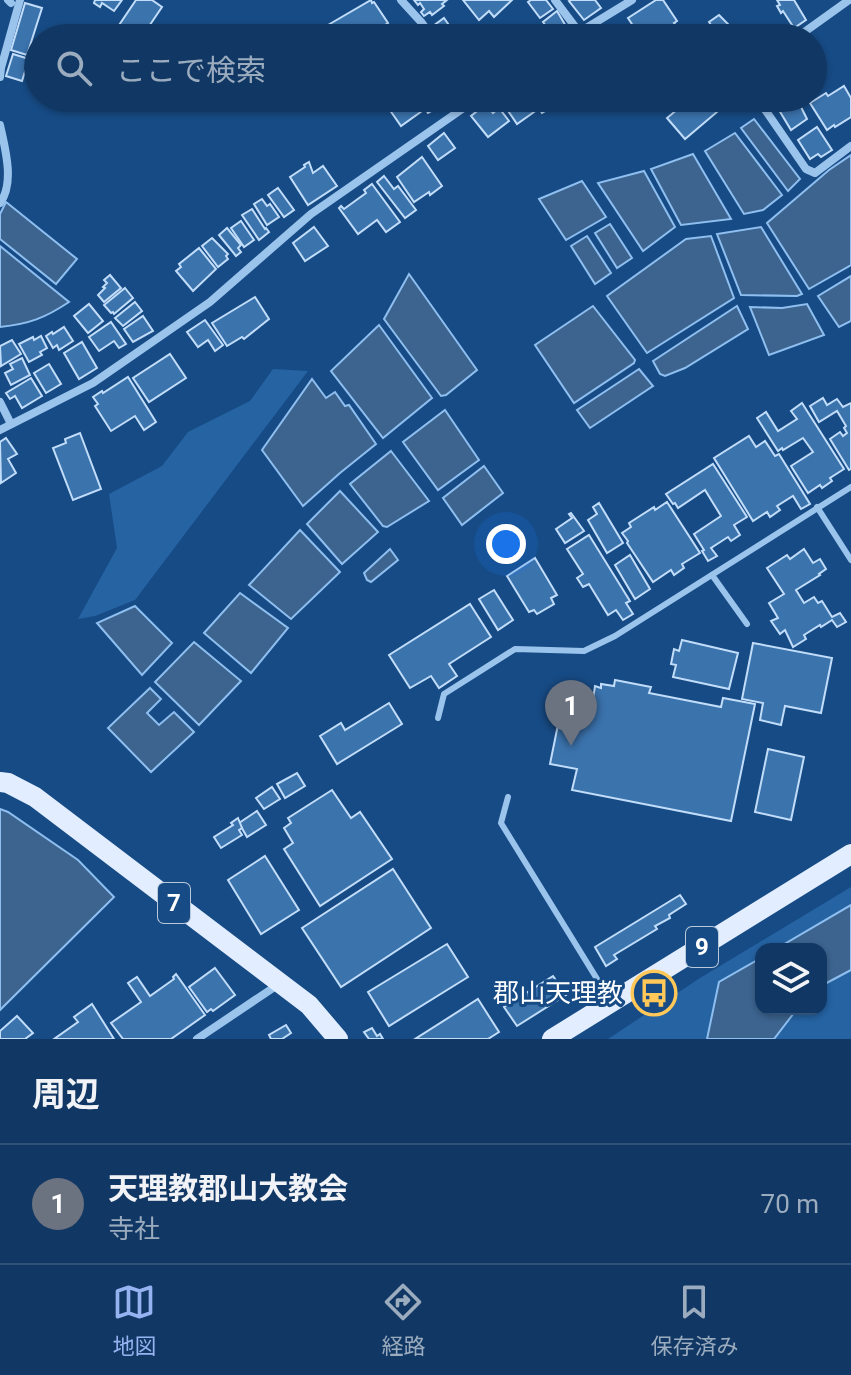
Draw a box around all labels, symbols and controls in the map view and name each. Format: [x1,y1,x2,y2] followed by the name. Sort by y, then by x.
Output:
[24,24,827,112] search box
[52,46,96,90] icon: search
[116,53,266,88] text: ここで検索
[486,524,526,564] your location
[545,680,597,746] pin: 1
[158,883,190,923] road number: 7
[686,927,718,967] road number: 9
[755,943,827,1015] map controls
[755,943,827,1015] button: layers
[630,969,678,1017] bus stop icon: 郡山天理教
[493,978,623,1008] place label: 郡山天理教
[32,1074,100,1114] text: 周辺
[108,1171,348,1206] text: 天理教郡山大教会
[51,1189,65,1219] text: 1
[761,1189,819,1219] text: 70 m
[108,1214,160,1244] text: 寺社
[112,1280,157,1360] tab: 地図
[381,1280,426,1360] tab: 経路
[650,1280,739,1360] tab: 保存済み

